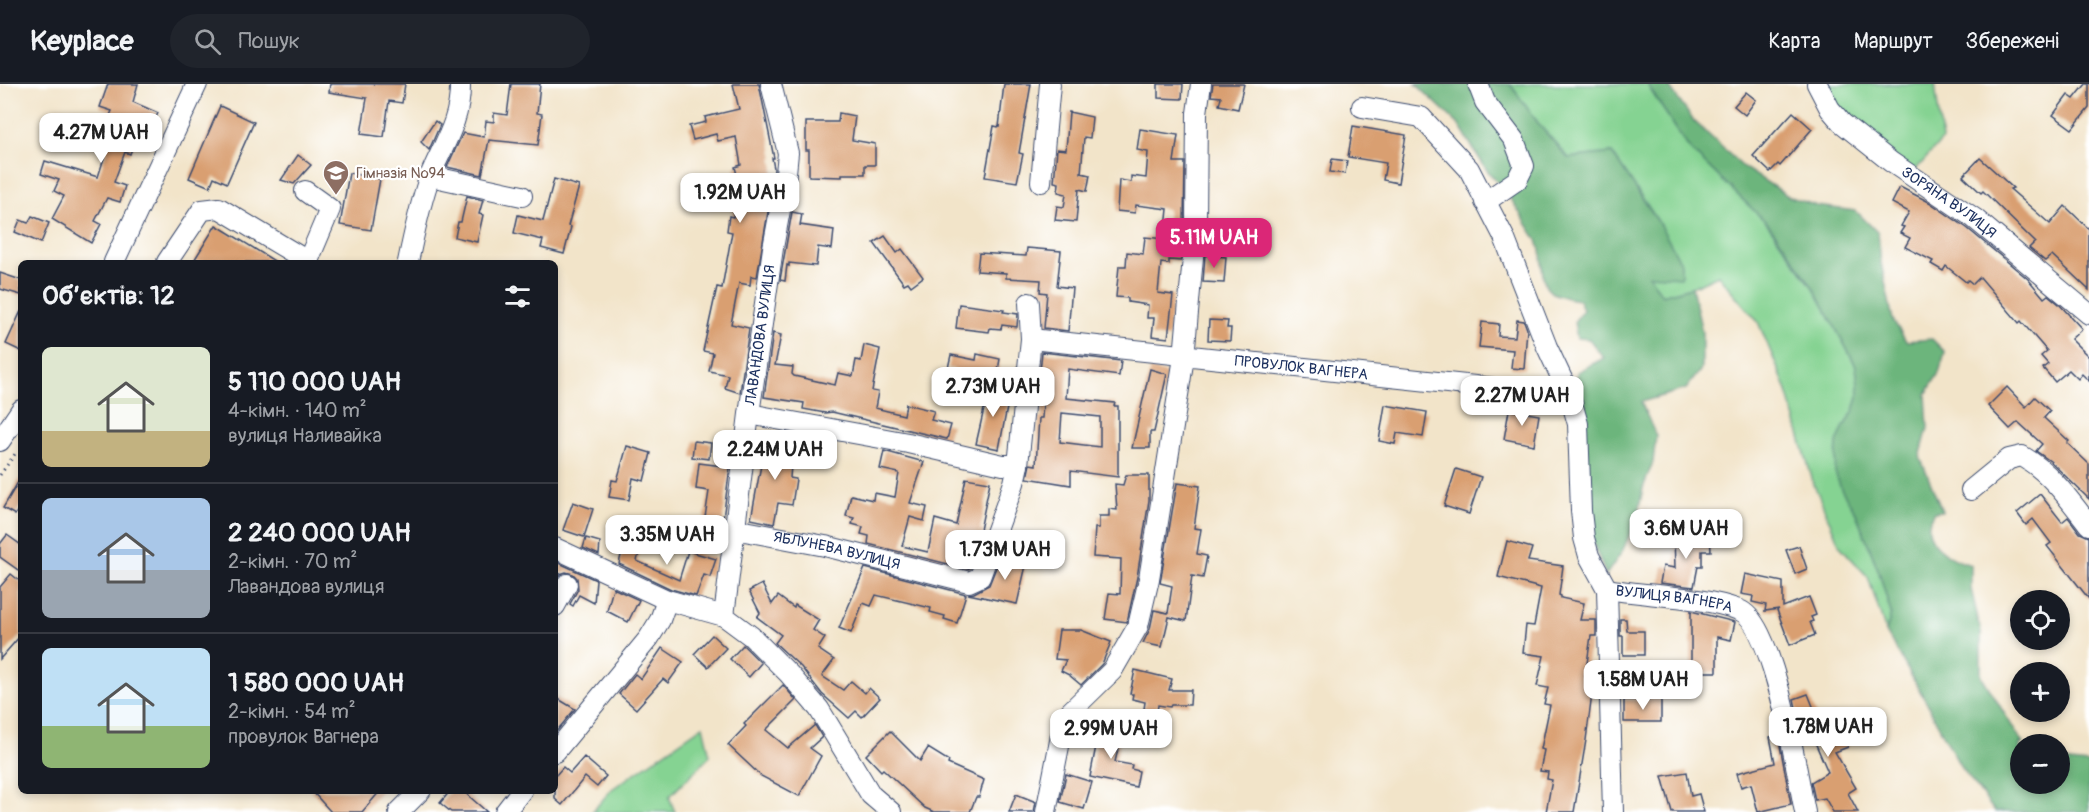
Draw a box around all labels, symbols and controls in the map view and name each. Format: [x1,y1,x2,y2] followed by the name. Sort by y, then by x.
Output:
[170,14,590,68] search box
[30,24,134,59] text: Keyplace
[191,25,224,58] icon: search
[239,27,300,55] text: Пошук
[1769,28,1821,55] text: Карта
[1854,28,1933,55] text: Маршрут
[1966,28,2059,55] text: Збережені
[32,113,170,164] pin: 4.27M UAH
[53,120,149,145] text: 4.27M UAH
[321,158,351,196] school or university icon: Гімназія №94
[1898,163,2000,243] street label: ЗОРЯНА ВУЛИЦЯ
[356,164,445,183] place label: Гімназія №94
[671,173,809,224] pin: 1.92M UAH
[694,180,786,205] text: 1.92M UAH
[1145,218,1283,269] pin: 5.11M UAH
[1170,225,1258,250] text: 5.11M UAH
[741,264,780,407] street label: ЛАВАНДОВА ВУЛИЦЯ
[42,280,175,312] text: Об’єктів: 12
[501,280,534,313] icon: filters
[1234,352,1369,385] street label: ПРОВУЛОК ВАГНЕРА
[228,366,401,398] text: 5 110 000 UAH
[924,367,1062,418] pin: 2.73M UAH
[90,371,162,443] icon: home
[946,374,1040,399] text: 2.73M UAH
[1453,376,1591,427] pin: 2.27M UAH
[1475,383,1569,408] text: 2.27M UAH
[228,398,367,423] text: 4-кімн. · 140 m²
[228,423,382,448] text: вулиця Наливайка
[706,430,844,481] pin: 2.24M UAH
[727,437,823,462] text: 2.24M UAH
[1624,509,1748,560] pin: 3.6M UAH
[598,515,736,566] pin: 3.35M UAH
[1644,516,1728,541] text: 3.6M UAH
[228,517,411,549] text: 2 240 000 UAH
[90,522,162,594] icon: home
[619,522,715,547] text: 3.35M UAH
[772,528,902,574] street label: ЯБЛУНЕВА ВУЛИЦЯ
[936,530,1074,581] pin: 1.73M UAH
[959,537,1051,562] text: 1.73M UAH
[228,549,357,574] text: 2-кімн. · 70 m²
[228,574,384,599] text: Лавандова вулиця
[1614,581,1735,617] street label: ВУЛИЦЯ ВАГНЕРА
[2010,590,2070,794] map controls
[2010,590,2070,650] button: locate
[1574,660,1712,711] pin: 1.58M UAH
[2010,662,2070,722] button: +
[228,667,404,699] text: 1 580 000 UAH
[1598,667,1688,692] text: 1.58M UAH
[90,672,162,744] icon: home
[228,699,356,724] text: 2-кімн. · 54 m²
[1759,707,1897,758] pin: 1.78M UAH
[1042,709,1180,760] pin: 2.99M UAH
[1783,714,1873,739] text: 1.78M UAH
[1064,716,1158,741] text: 2.99M UAH
[228,724,379,749] text: провулок Вагнера
[2010,734,2070,794] button: −

